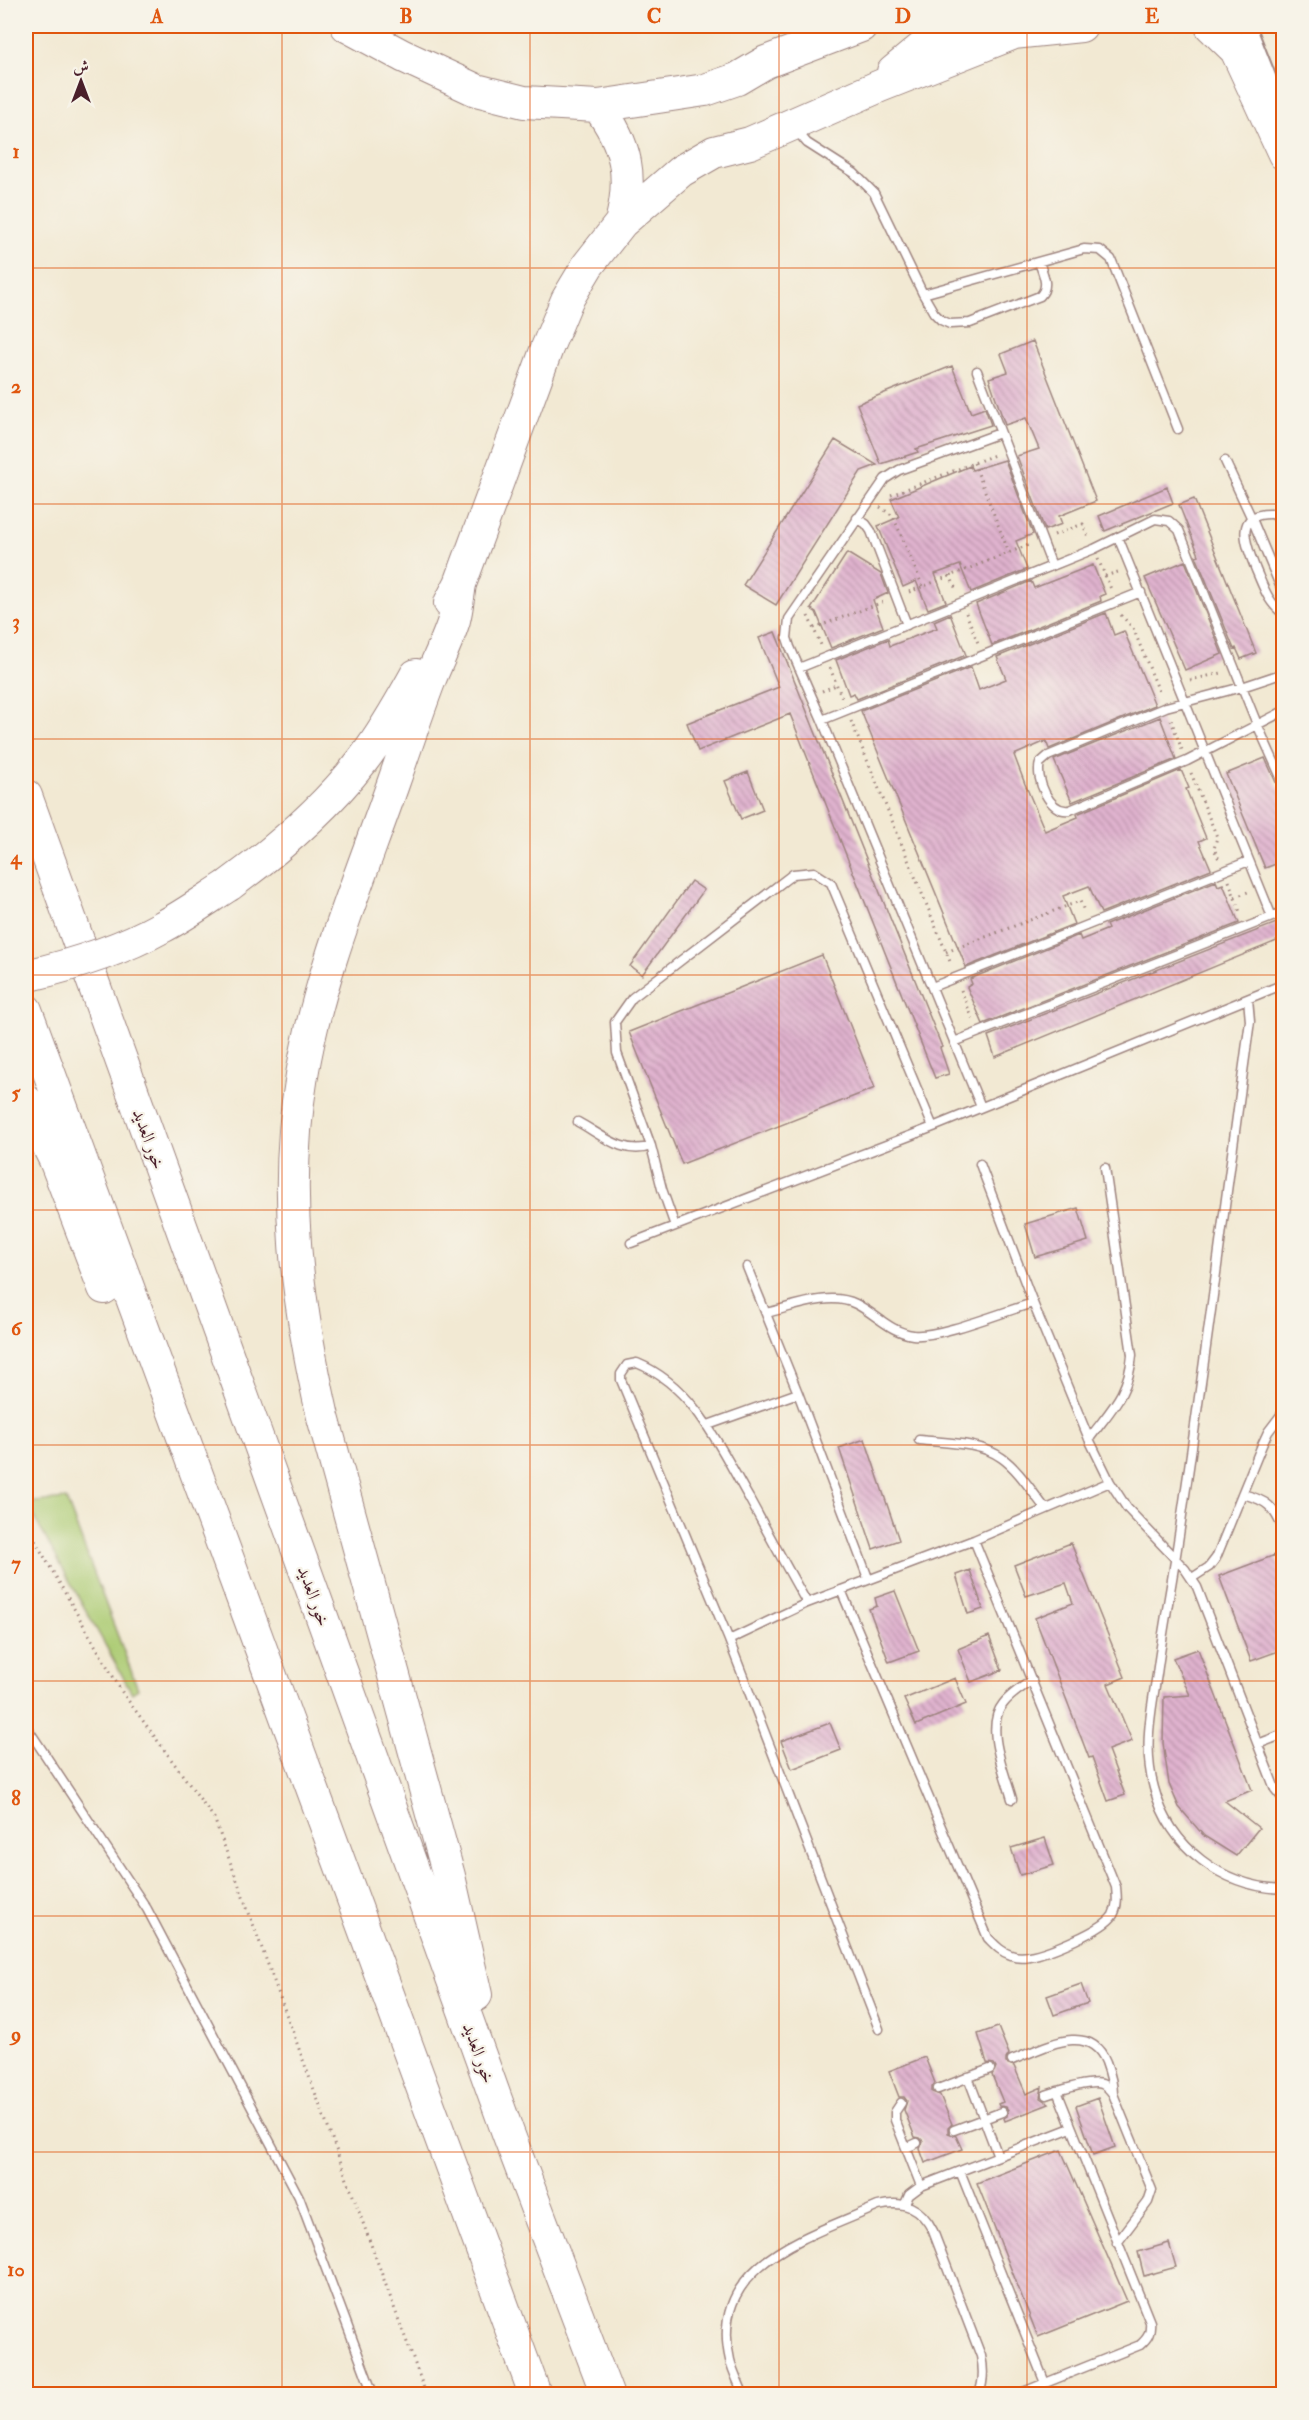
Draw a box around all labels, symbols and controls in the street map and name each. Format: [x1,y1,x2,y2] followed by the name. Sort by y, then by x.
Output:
[150,4,164,29] text: A
[399,4,413,29] text: B
[647,4,661,29] text: C
[895,4,911,29] text: D
[1145,4,1160,29] text: E
[51,51,111,111] north arrow
[73,57,89,77] text: ش
[12,139,20,164] text: 1
[11,374,21,399] text: 2
[12,609,20,634] text: 3
[10,845,23,870] text: 4
[12,1080,22,1105] text: 5
[127,1106,170,1173] street label: خور العديد
[11,1316,23,1341] text: 6
[11,1551,21,1576] text: 7
[292,1563,335,1630] street label: خور العديد
[11,1786,21,1811] text: 8
[457,2020,500,2087] street label: خور العديد
[9,2022,21,2047] text: 9
[7,2257,25,2282] text: 10

